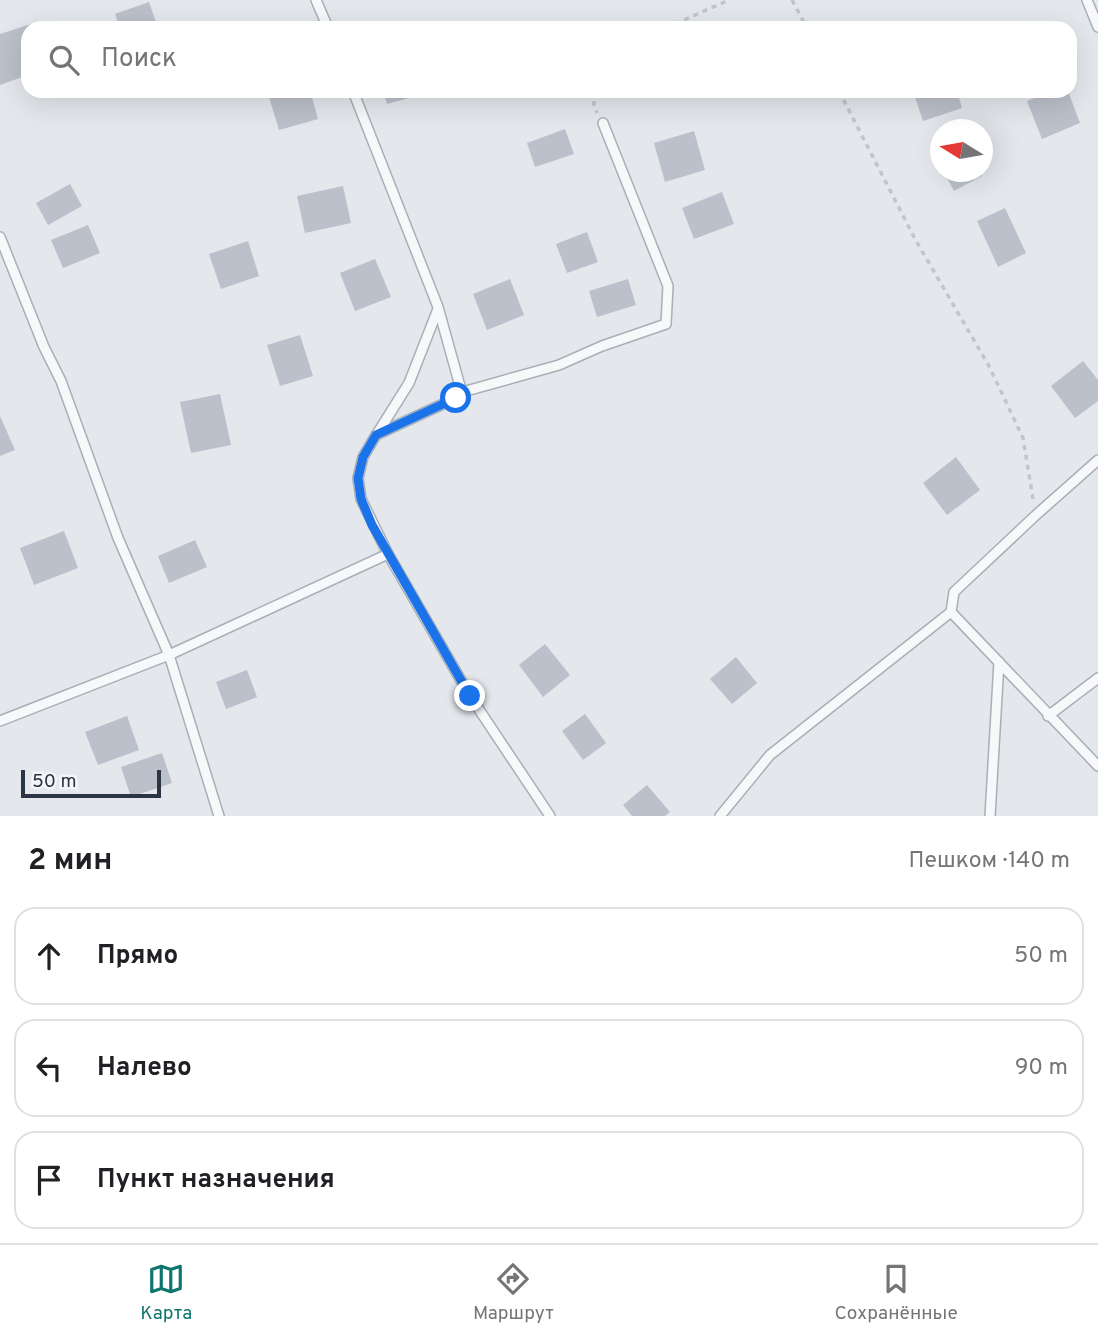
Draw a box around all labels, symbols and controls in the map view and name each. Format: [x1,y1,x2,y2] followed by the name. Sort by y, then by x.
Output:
[21,21,1077,98] search box
[45,41,83,79] icon: search
[101,43,177,76] text: Поиск
[930,119,993,182] north arrow
[440,382,471,413] route start
[454,680,485,711] route end
[21,767,161,799] scale bar
[32,770,77,794] text: 50 m
[28,843,112,880] text: 2 мин
[908,847,1070,876] text: Пешком · 140 m
[30,937,68,975] icon: ahead
[97,940,178,973] text: Прямо
[1014,942,1068,971] text: 50 m
[30,1049,68,1087] icon: left
[97,1052,192,1085] text: Налево
[1015,1054,1068,1083] text: 90 m
[30,1161,68,1199] icon: arrive
[97,1164,335,1197] text: Пункт назначения
[140,1260,192,1326] tab: Карта
[473,1260,554,1326] tab: Маршрут
[834,1260,958,1326] tab: Сохранённые

